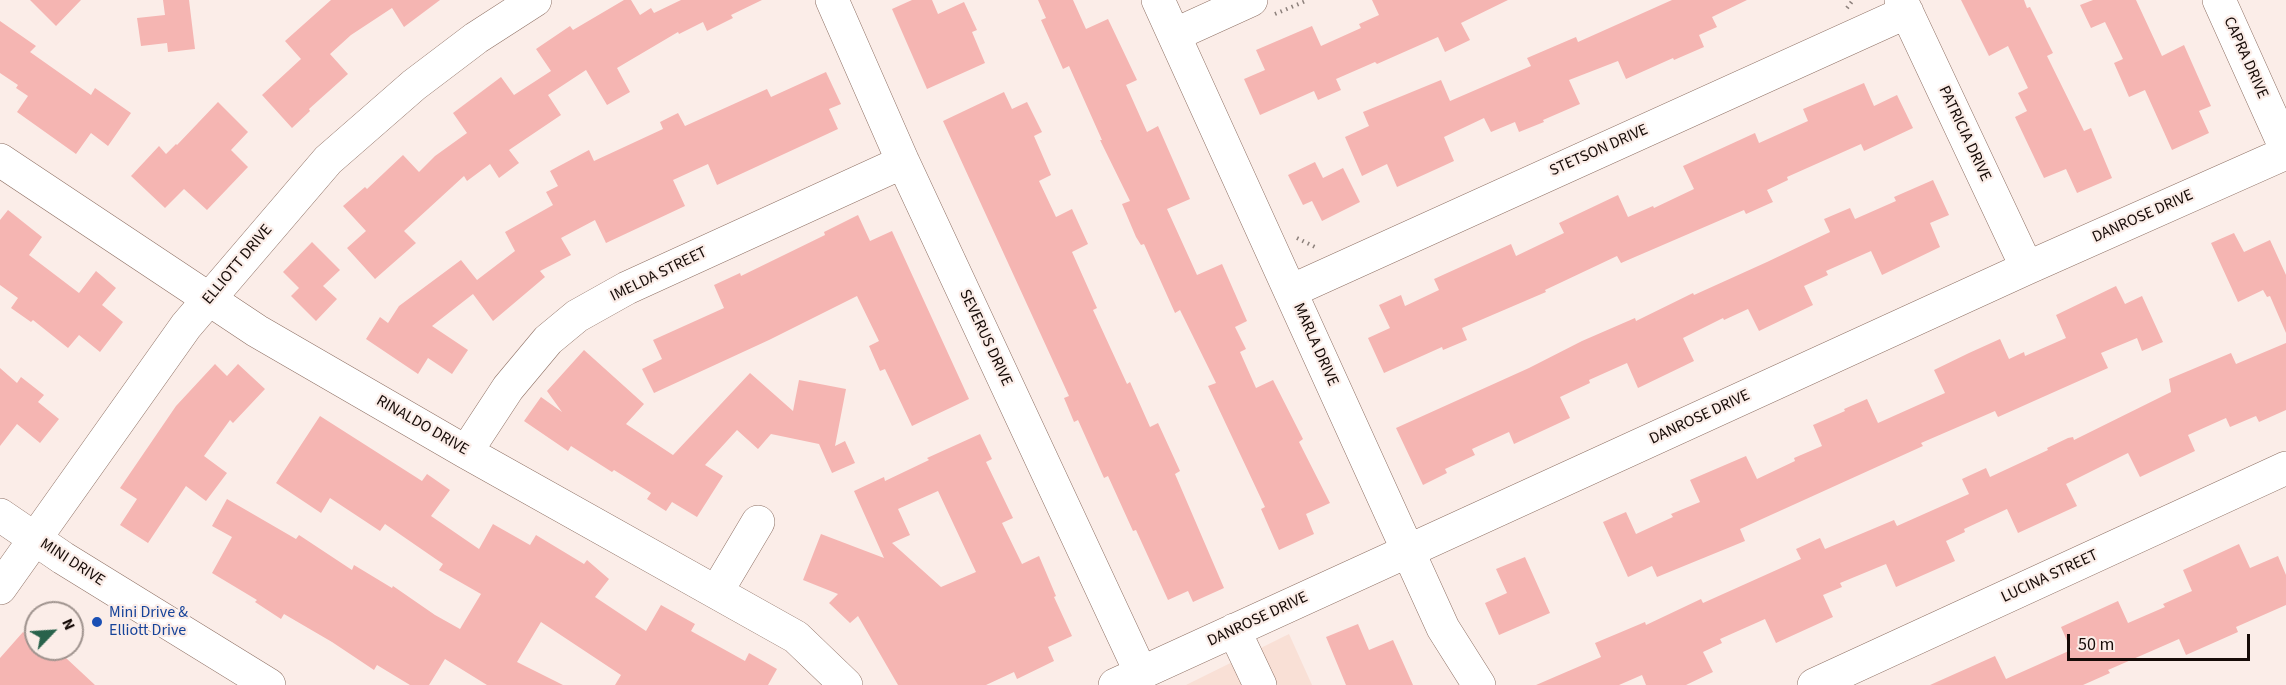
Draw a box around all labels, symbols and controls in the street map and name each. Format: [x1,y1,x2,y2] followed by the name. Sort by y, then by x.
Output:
[2218,14,2272,102] street label: CAPRA DRIVE
[1934,83,1994,185] street label: PATRICIA DRIVE
[1547,121,1651,181] street label: STETSON DRIVE
[2090,186,2196,248] street label: DANROSE DRIVE
[199,221,277,309] street label: ELLIOTT DRIVE
[608,243,710,307] street label: IMELDA STREET
[954,287,1016,389] street label: SEVERUS DRIVE
[1288,300,1342,390] street label: MARLA DRIVE
[1647,386,1753,450] street label: DANROSE DRIVE
[372,392,472,460] street label: RINALDO DRIVE
[36,535,108,591] street label: MINI DRIVE
[1999,546,2101,608] street label: LUCINA STREET
[1205,588,1311,652] street label: DANROSE DRIVE
[24,601,84,661] north arrow
[109,603,188,641] place label: Mini Drive & Elliott Drive
[56,615,81,634] text: N
[90,615,104,629] marker: Mini Drive & Elliott Drive
[2070,622,2253,660] scale bar
[2078,632,2114,657] text: 50 m

